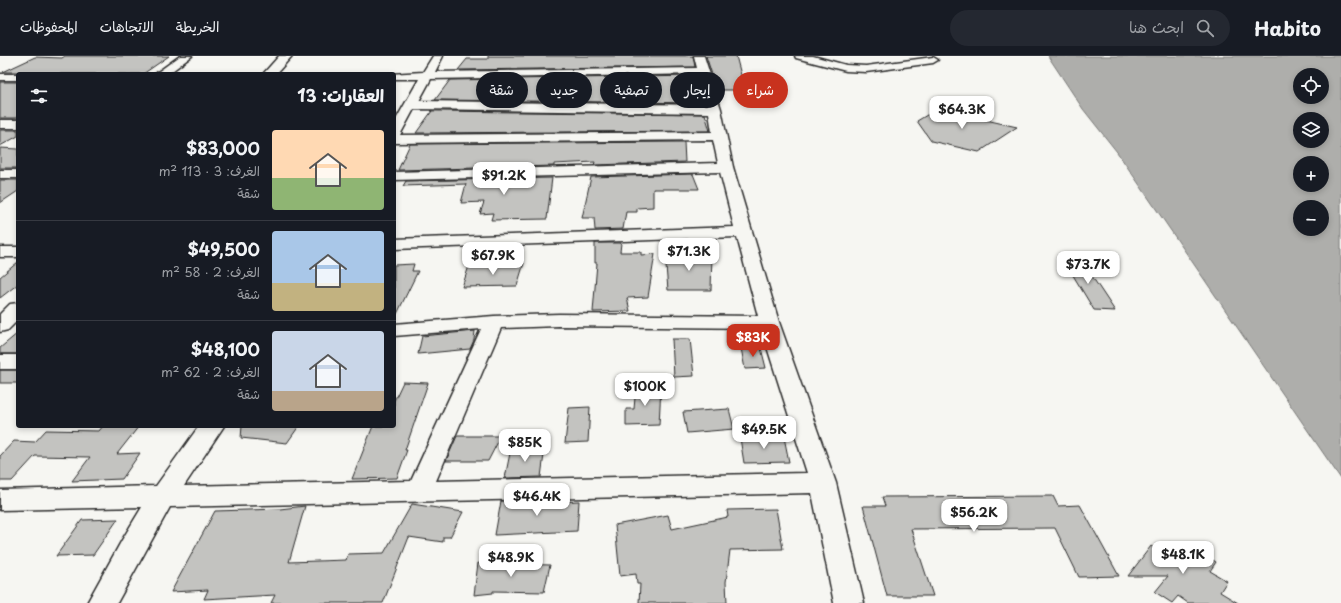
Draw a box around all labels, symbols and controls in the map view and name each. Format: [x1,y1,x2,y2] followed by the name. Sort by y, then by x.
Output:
[950,10,1230,46] search box
[1254,14,1321,42] text: Habito
[1129,15,1184,38] text: ابحث هنا
[20,16,78,37] text: المحفوظات
[100,16,154,37] text: الاتجاهات
[176,16,219,37] text: الخريطة
[1194,17,1216,39] icon: search
[1293,68,1329,236] map controls
[1293,68,1329,104] button: locate
[476,72,528,108] chip: شقة
[536,72,592,108] chip: جديد
[600,72,662,108] chip: تصفية
[670,72,725,108] chip: إيجار
[733,72,788,108] chip: شراء
[297,82,384,108] text: العقارات: 13
[28,85,50,107] icon: filters
[929,96,995,130] pin: $64.3K
[938,99,986,118] text: $64.3K
[1293,112,1329,148] button: layers
[186,135,260,161] text: $83,000
[304,146,352,194] icon: home
[1293,156,1329,192] button: +
[159,161,260,180] text: الغرف: 3 · 113 m²
[471,162,537,196] pin: $91.2K
[482,165,526,184] text: $91.2K
[237,183,260,202] text: شقة
[1293,200,1329,236] button: −
[188,236,260,262] text: $49,500
[656,238,722,272] pin: $71.3K
[667,241,711,260] text: $71.3K
[460,242,526,276] pin: $67.9K
[471,245,515,264] text: $67.9K
[304,247,352,295] icon: home
[1055,251,1121,285] pin: $73.7K
[1066,254,1110,273] text: $73.7K
[161,262,260,281] text: الغرف: 2 · 58 m²
[237,284,260,303] text: شقة
[729,324,777,358] pin: $83K
[736,327,770,346] text: $83K
[191,336,260,362] text: $48,100
[304,347,352,395] icon: home
[161,362,260,381] text: الغرف: 2 · 62 m²
[617,373,673,407] pin: $100K
[624,376,666,395] text: $100K
[237,384,260,403] text: شقة
[731,416,797,450] pin: $49.5K
[741,419,787,438] text: $49.5K
[501,429,549,463] pin: $85K
[508,432,542,451] text: $85K
[504,483,570,517] pin: $46.4K
[513,486,561,505] text: $46.4K
[941,499,1007,533] pin: $56.2K
[950,502,998,521] text: $56.2K
[1150,541,1216,575] pin: $48.1K
[478,544,544,578] pin: $48.9K
[1161,544,1205,563] text: $48.1K
[488,547,534,566] text: $48.9K

